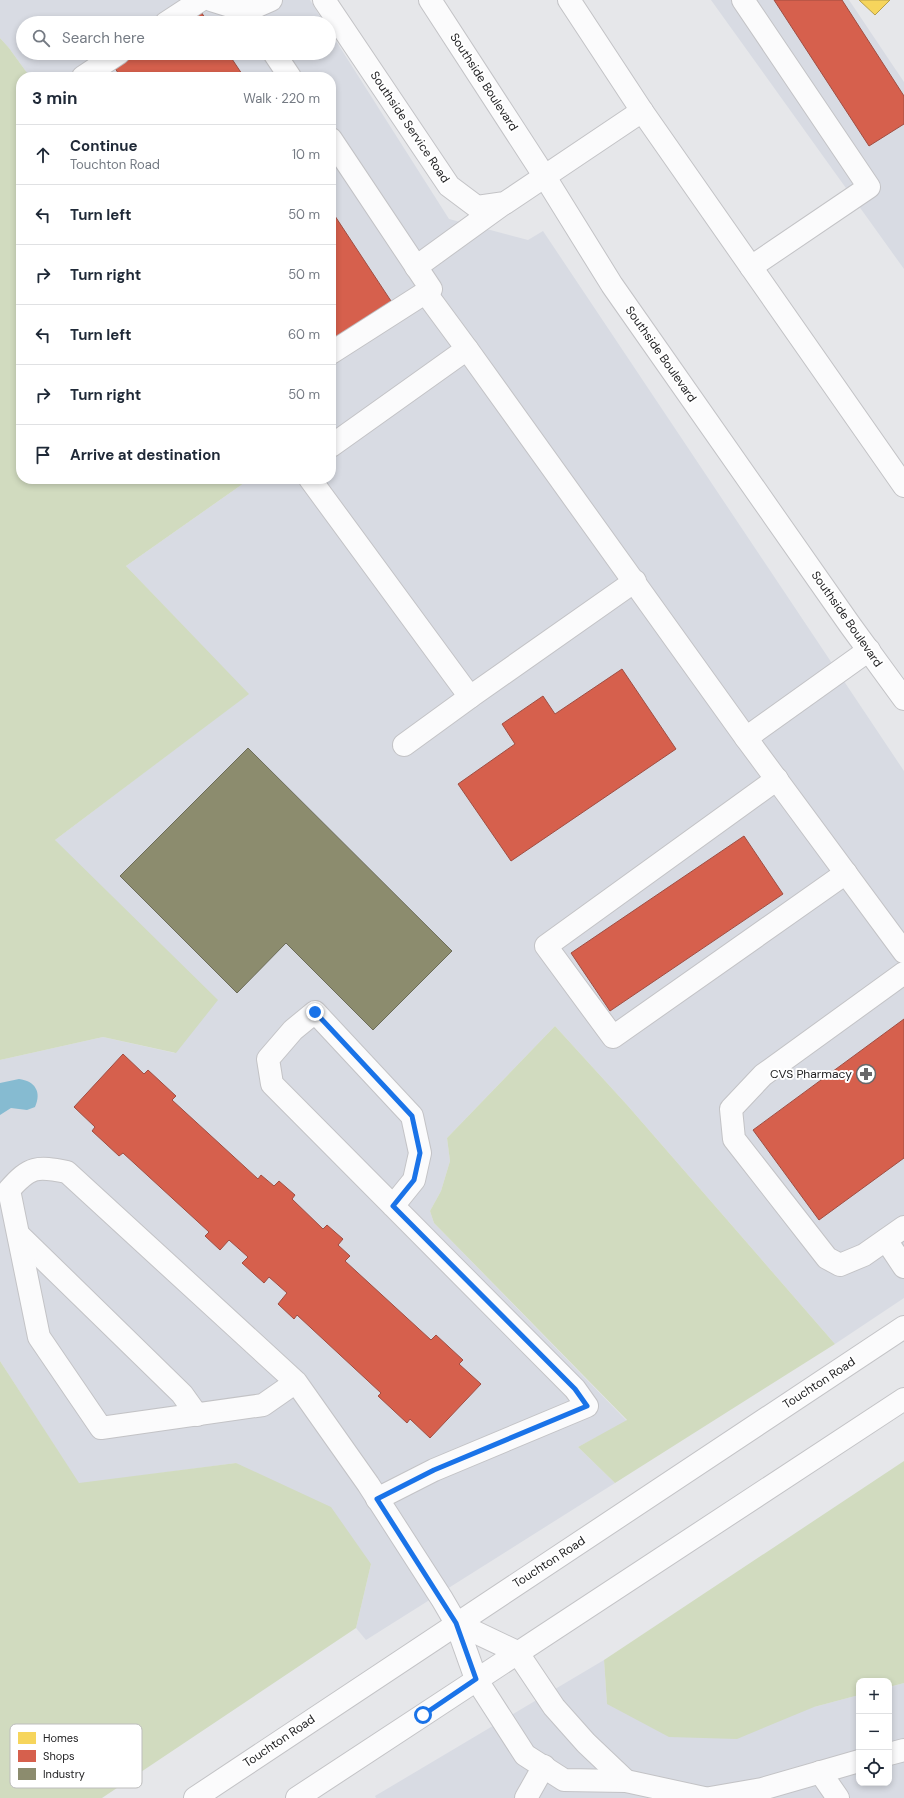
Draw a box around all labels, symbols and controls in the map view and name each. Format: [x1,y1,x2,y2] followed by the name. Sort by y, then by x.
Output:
[16,16,336,60] search box
[30,27,52,49] icon: search
[62,28,145,48] text: Search here
[446,30,522,134] street label: Southside Boulevard
[367,68,453,186] street label: Southside Service Road
[32,87,77,109] text: 3 min
[243,90,320,107] text: Walk · 220 m
[70,136,138,156] text: Continue
[32,144,54,166] icon: ahead
[292,146,320,163] text: 10 m
[70,156,160,173] text: Touchton Road
[32,204,54,226] icon: left
[70,205,131,225] text: Turn left
[288,206,320,223] text: 50 m
[32,264,54,286] icon: right
[70,265,141,285] text: Turn right
[288,266,320,283] text: 50 m
[622,303,700,405] street label: Southside Boulevard
[32,324,54,346] icon: left
[70,325,131,345] text: Turn left
[288,326,320,343] text: 60 m
[32,384,54,406] icon: right
[70,385,141,405] text: Turn right
[288,386,320,403] text: 50 m
[32,444,54,466] icon: arrive
[70,445,221,465] text: Arrive at destination
[808,568,886,670] street label: Southside Boulevard
[306,1003,324,1021] route end
[855,1063,877,1085] pharmacy icon: CVS Pharmacy
[770,1066,852,1082] place label: CVS Pharmacy
[780,1354,858,1412] street label: Touchton Road
[510,1533,588,1591] street label: Touchton Road
[856,1678,892,1786] map controls
[856,1678,892,1714] button: +
[414,1706,432,1724] route start
[240,1711,318,1771] street label: Touchton Road
[856,1714,892,1750] button: −
[10,1724,142,1788] legend
[43,1731,79,1745] text: Homes
[43,1749,75,1763] text: Shops
[856,1750,892,1786] button: locate
[43,1767,85,1781] text: Industry

